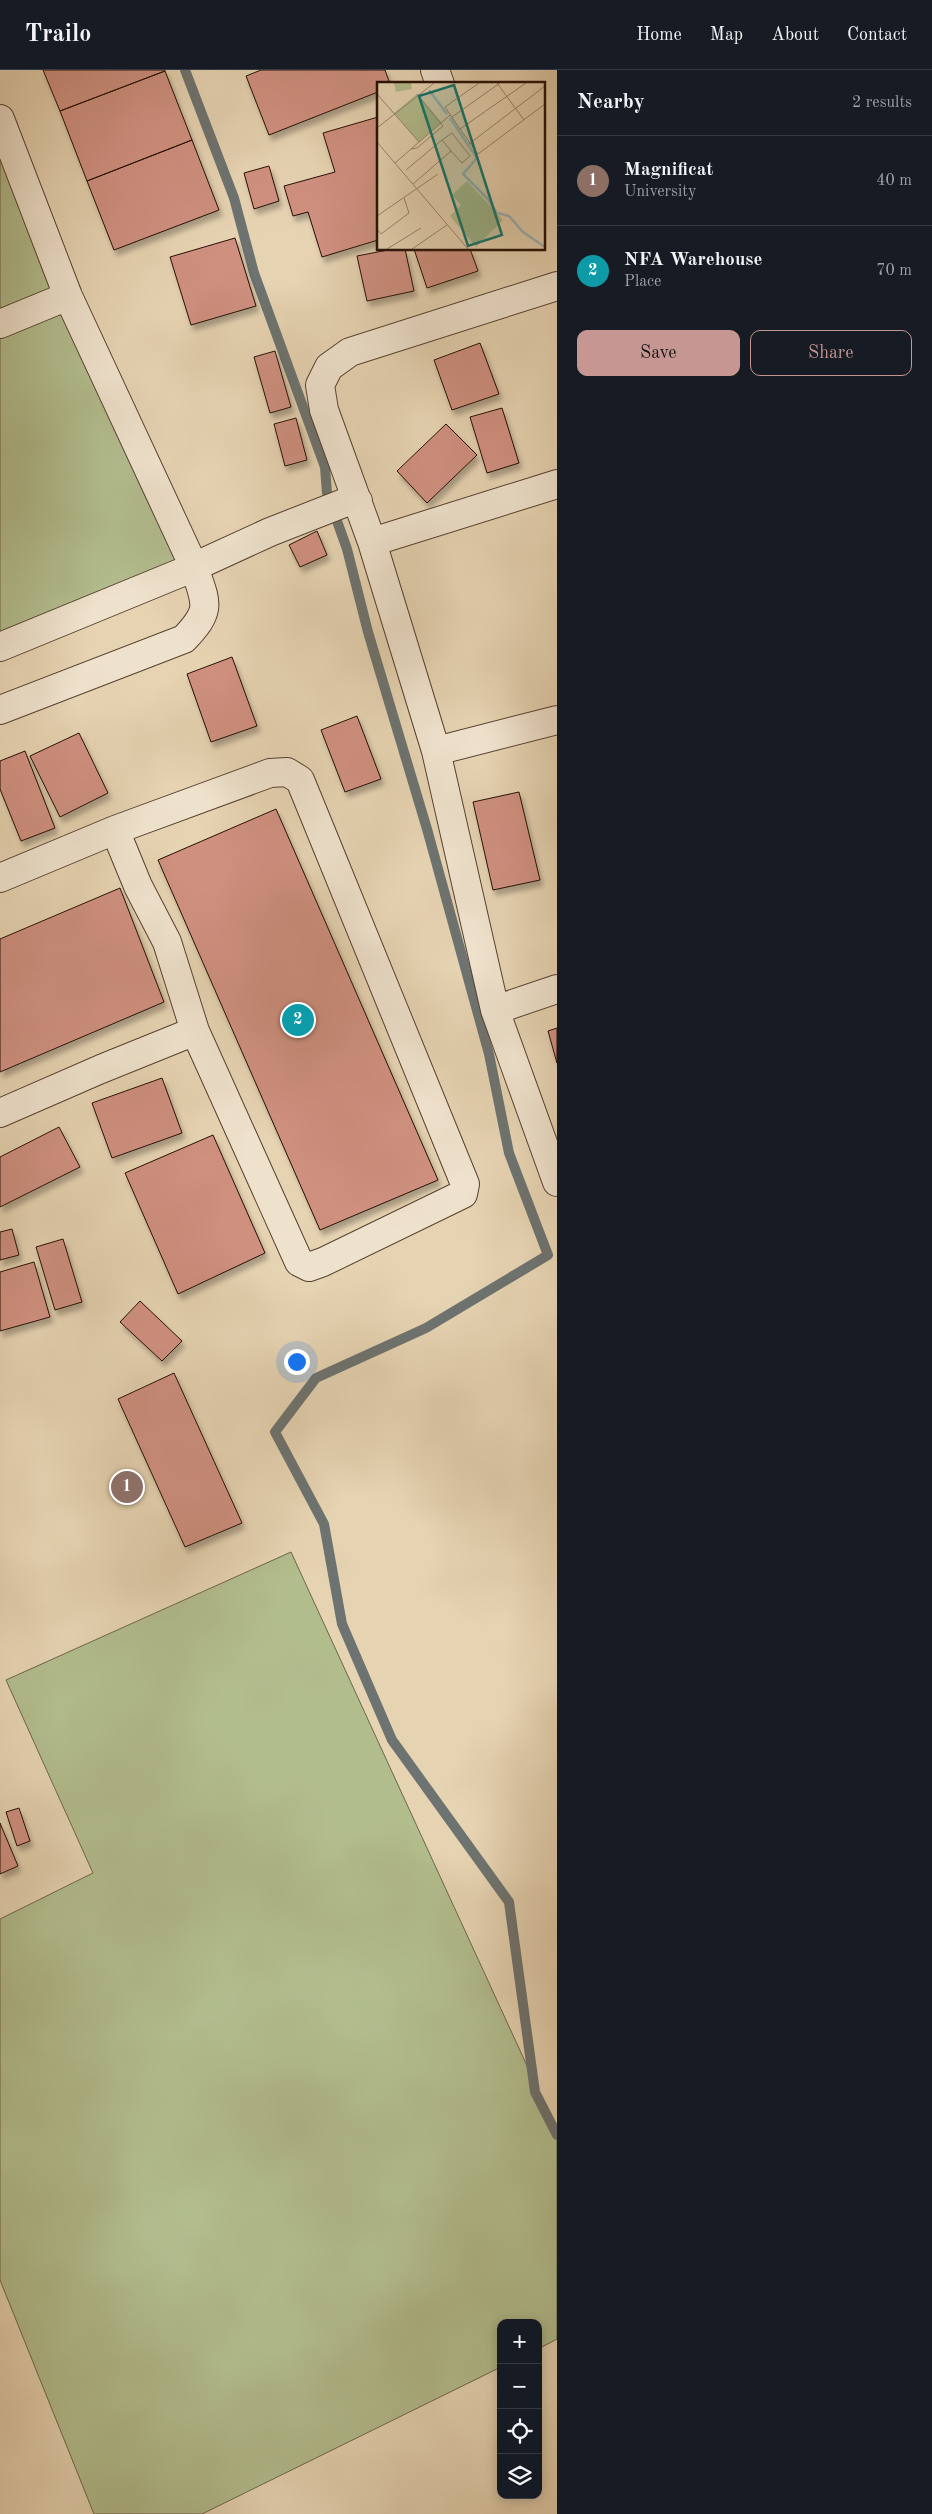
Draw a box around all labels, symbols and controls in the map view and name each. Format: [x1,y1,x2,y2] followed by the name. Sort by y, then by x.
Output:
[25,23,91,47] text: Trailo
[636,26,682,44] text: Home
[710,26,743,44] text: Map
[771,26,819,44] text: About
[847,26,907,44] text: Contact
[377,82,544,250] inset map
[577,92,645,113] text: Nearby
[852,95,912,111] text: 2 results
[624,161,713,180] text: Magnificat
[588,173,598,189] text: 1
[876,173,912,189] text: 40 m
[624,184,696,200] text: University
[624,251,763,270] text: NFA Warehouse
[588,263,598,279] text: 2
[876,263,912,279] text: 70 m
[624,274,661,290] text: Place
[577,330,740,376] button: Save
[750,330,912,376] button: Share
[282,1001,314,1039] pin: 2
[284,1349,310,1375] your location
[111,1468,143,1506] pin: 1
[497,2319,542,2499] map controls
[497,2319,542,2364] button: +
[497,2364,542,2409] button: −
[497,2409,542,2454] button: locate
[497,2454,542,2499] button: layers

